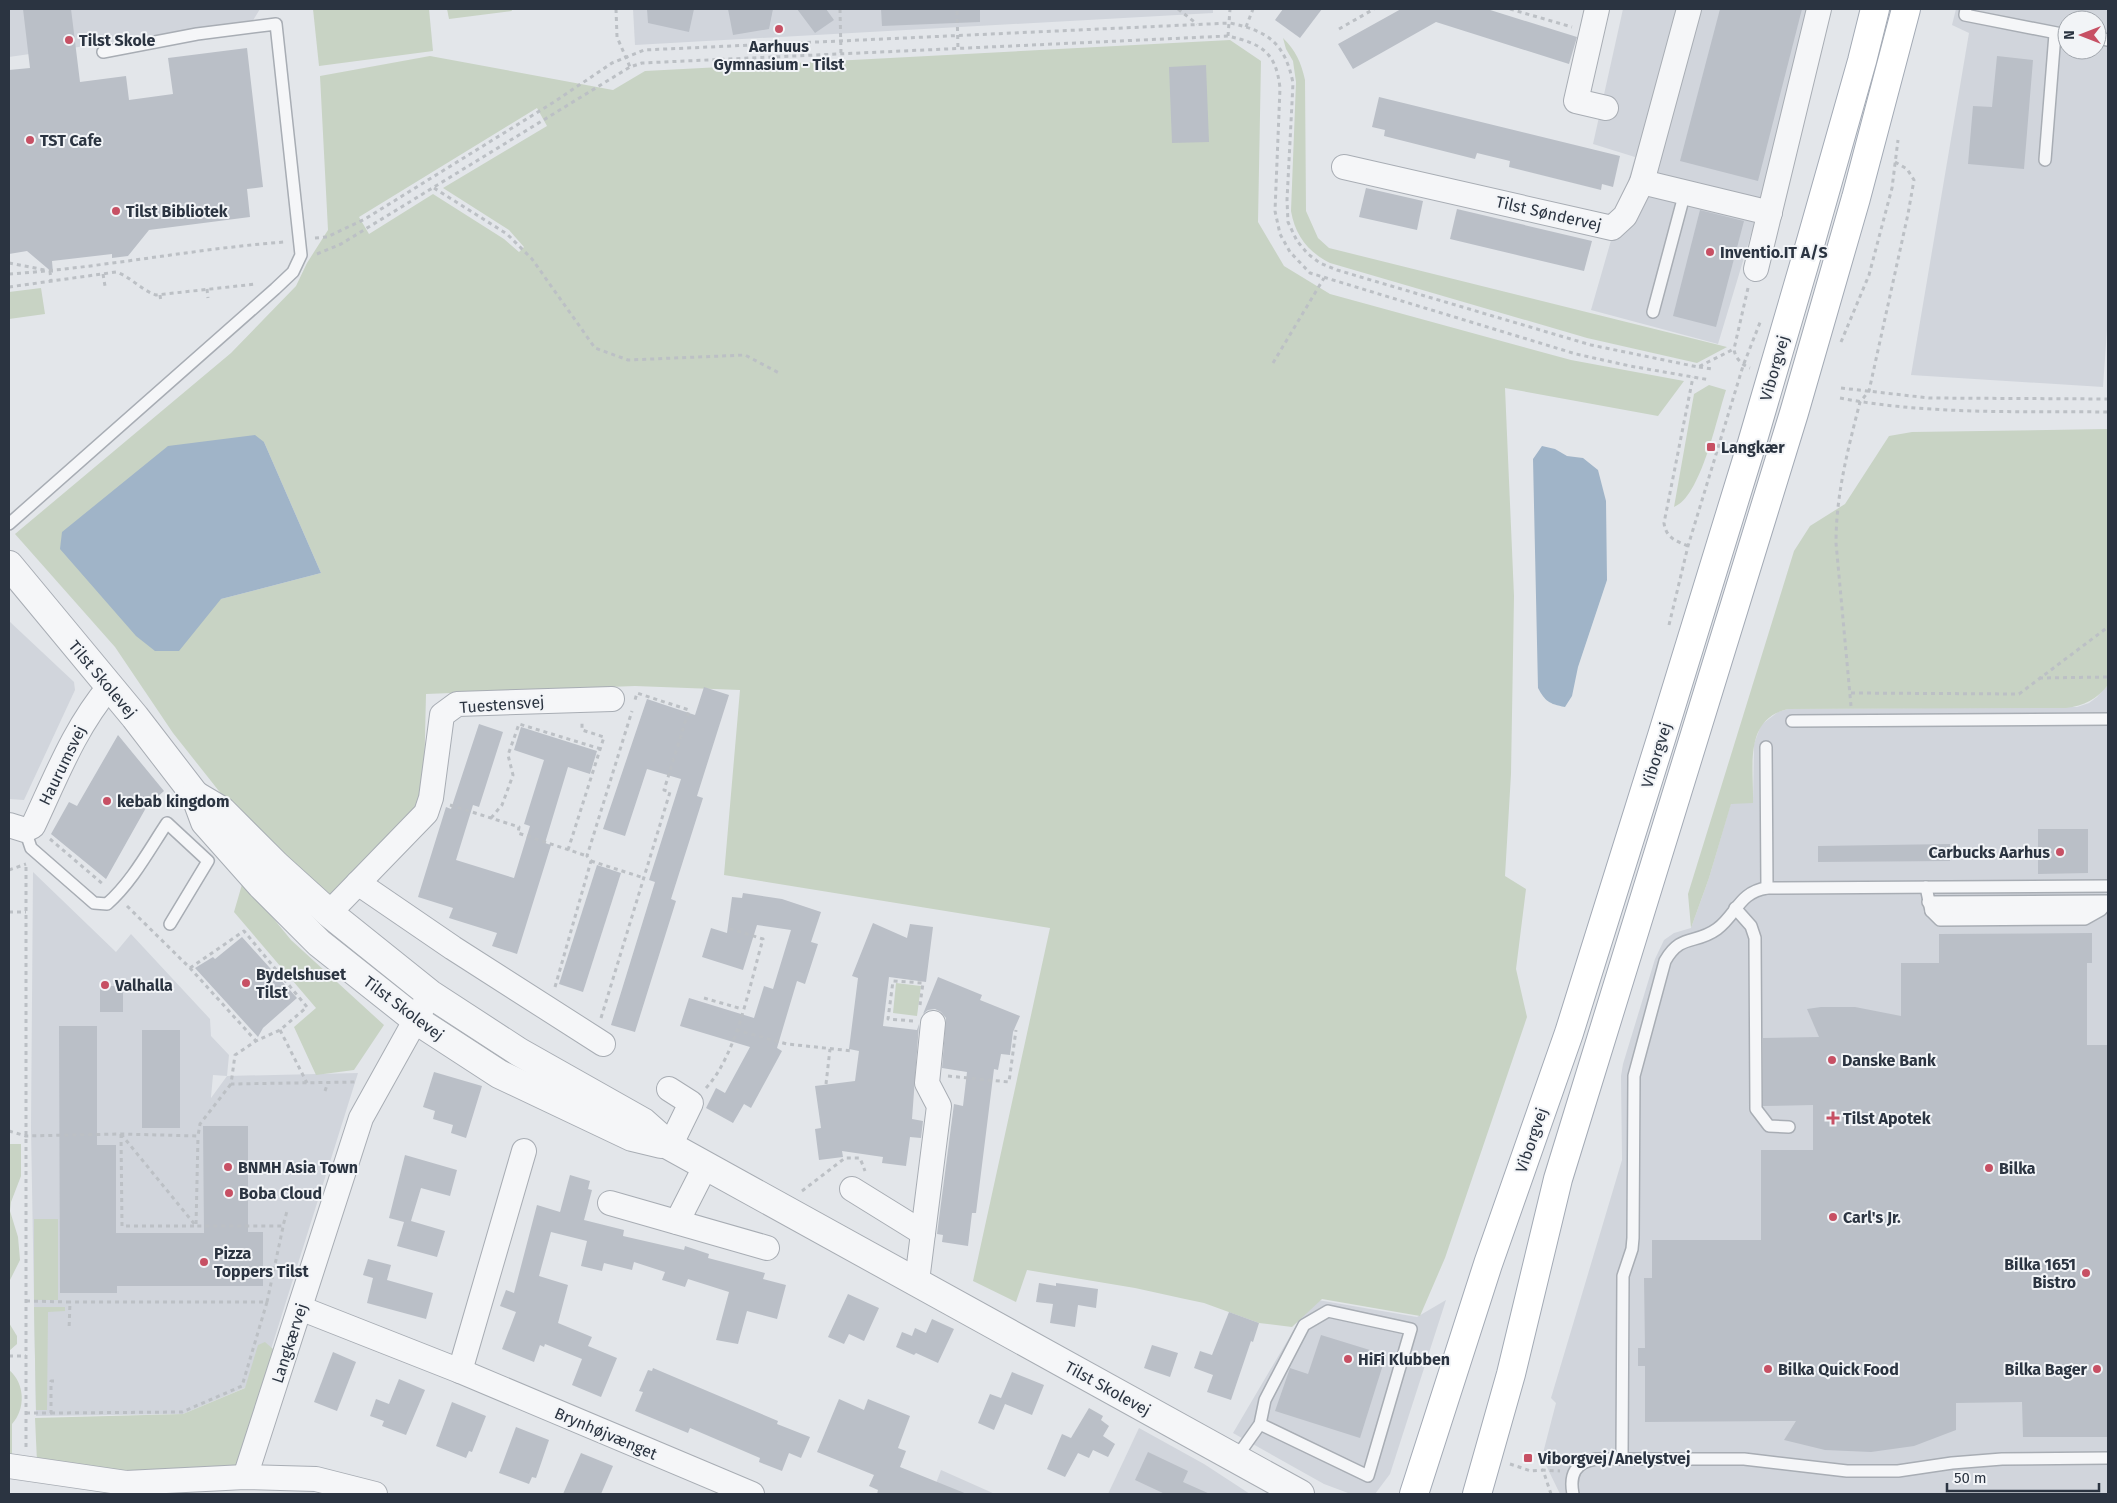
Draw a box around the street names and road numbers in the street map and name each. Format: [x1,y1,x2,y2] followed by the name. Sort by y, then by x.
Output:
[1494,192,1604,235] street label: Tilst Søndervej
[1756,333,1793,403] street label: Viborgvej
[65,637,141,722] street label: Tilst Skolevej
[459,692,545,717] street label: Tuestensvej
[1638,720,1675,790] street label: Viborgvej
[35,722,90,808] street label: Haurumsvej
[360,972,447,1045] street label: Tilst Skolevej
[1511,1105,1551,1175] street label: Viborgvej
[268,1301,311,1386] street label: Langkærvej
[1061,1357,1154,1420] street label: Tilst Skolevej
[552,1403,660,1464] street label: Brynhøjvænget

